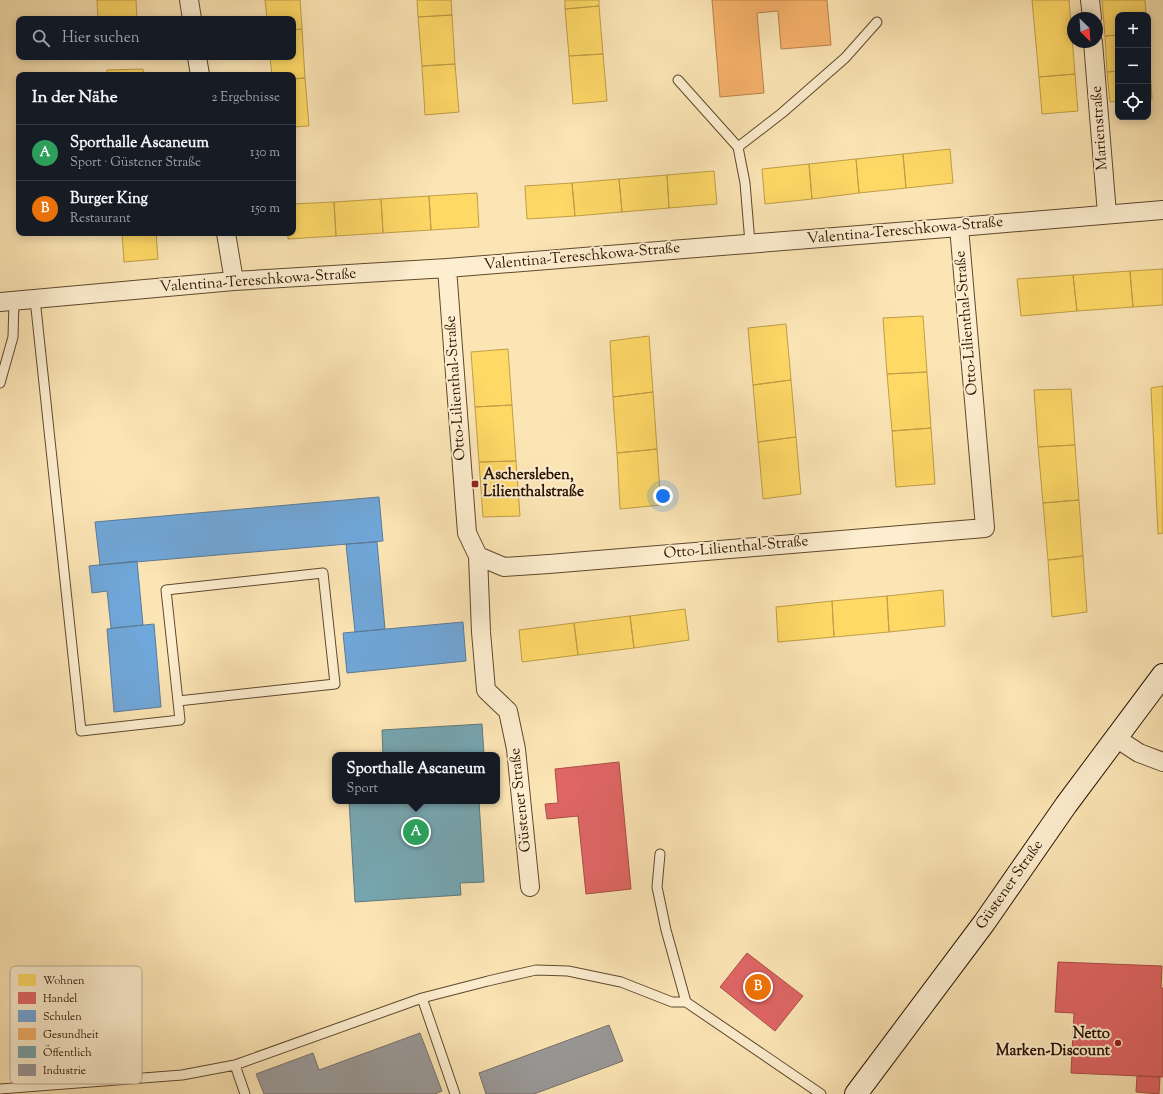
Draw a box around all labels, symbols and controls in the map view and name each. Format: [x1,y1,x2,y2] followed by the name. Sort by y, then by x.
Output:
[1067,12,1103,48] north arrow
[1115,12,1151,120] map controls
[1115,12,1151,48] button: +
[16,16,296,60] search box
[30,27,52,49] icon: search
[62,28,140,49] text: Hier suchen
[1115,48,1151,84] button: −
[1115,84,1151,120] button: locate
[1087,85,1113,171] street label: Marienstraße
[32,86,118,110] text: In der Nähe
[211,89,280,107] text: 2 Ergebnisse
[70,133,209,154] text: Sporthalle Ascaneum
[40,144,50,162] text: A
[250,144,280,162] text: 130 m
[70,154,201,172] text: Sport · Güstener Straße
[70,189,148,210] text: Burger King
[41,200,49,218] text: B
[251,200,280,218] text: 150 m
[70,210,131,228] text: Restaurant
[806,212,1004,250] street label: Valentina-Tereschkowa-Straße
[483,238,681,276] street label: Valentina-Tereschkowa-Straße
[950,250,984,396] street label: Otto-Lilienthal-Straße
[159,264,357,298] street label: Valentina-Tereschkowa-Straße
[440,315,472,461] street label: Otto-Lilienthal-Straße
[483,465,584,503] place label: Aschersleben, Lilienthalstraße
[470,479,480,489] marker: Aschersleben, Lilienthalstraße
[653,486,673,506] your location
[663,531,809,565] street label: Otto-Lilienthal-Straße
[505,747,537,853] street label: Güstener Straße
[332,752,500,804] popup
[347,759,485,780] text: Sporthalle Ascaneum
[347,780,378,798] text: Sport
[403,817,429,847] pin: A
[971,836,1049,934] street label: Güstener Straße
[10,966,142,1084] legend
[745,972,771,1002] pin: B
[43,973,85,989] text: Wohnen
[43,991,77,1007] text: Handel
[43,1009,82,1025] text: Schulen
[996,1024,1111,1062] place label: Netto Marken-Discount
[43,1027,99,1043] text: Gesundheit
[1113,1038,1123,1048] marker: Netto Marken-Discount
[43,1044,92,1061] text: Öffentlich
[43,1063,86,1079] text: Industrie

